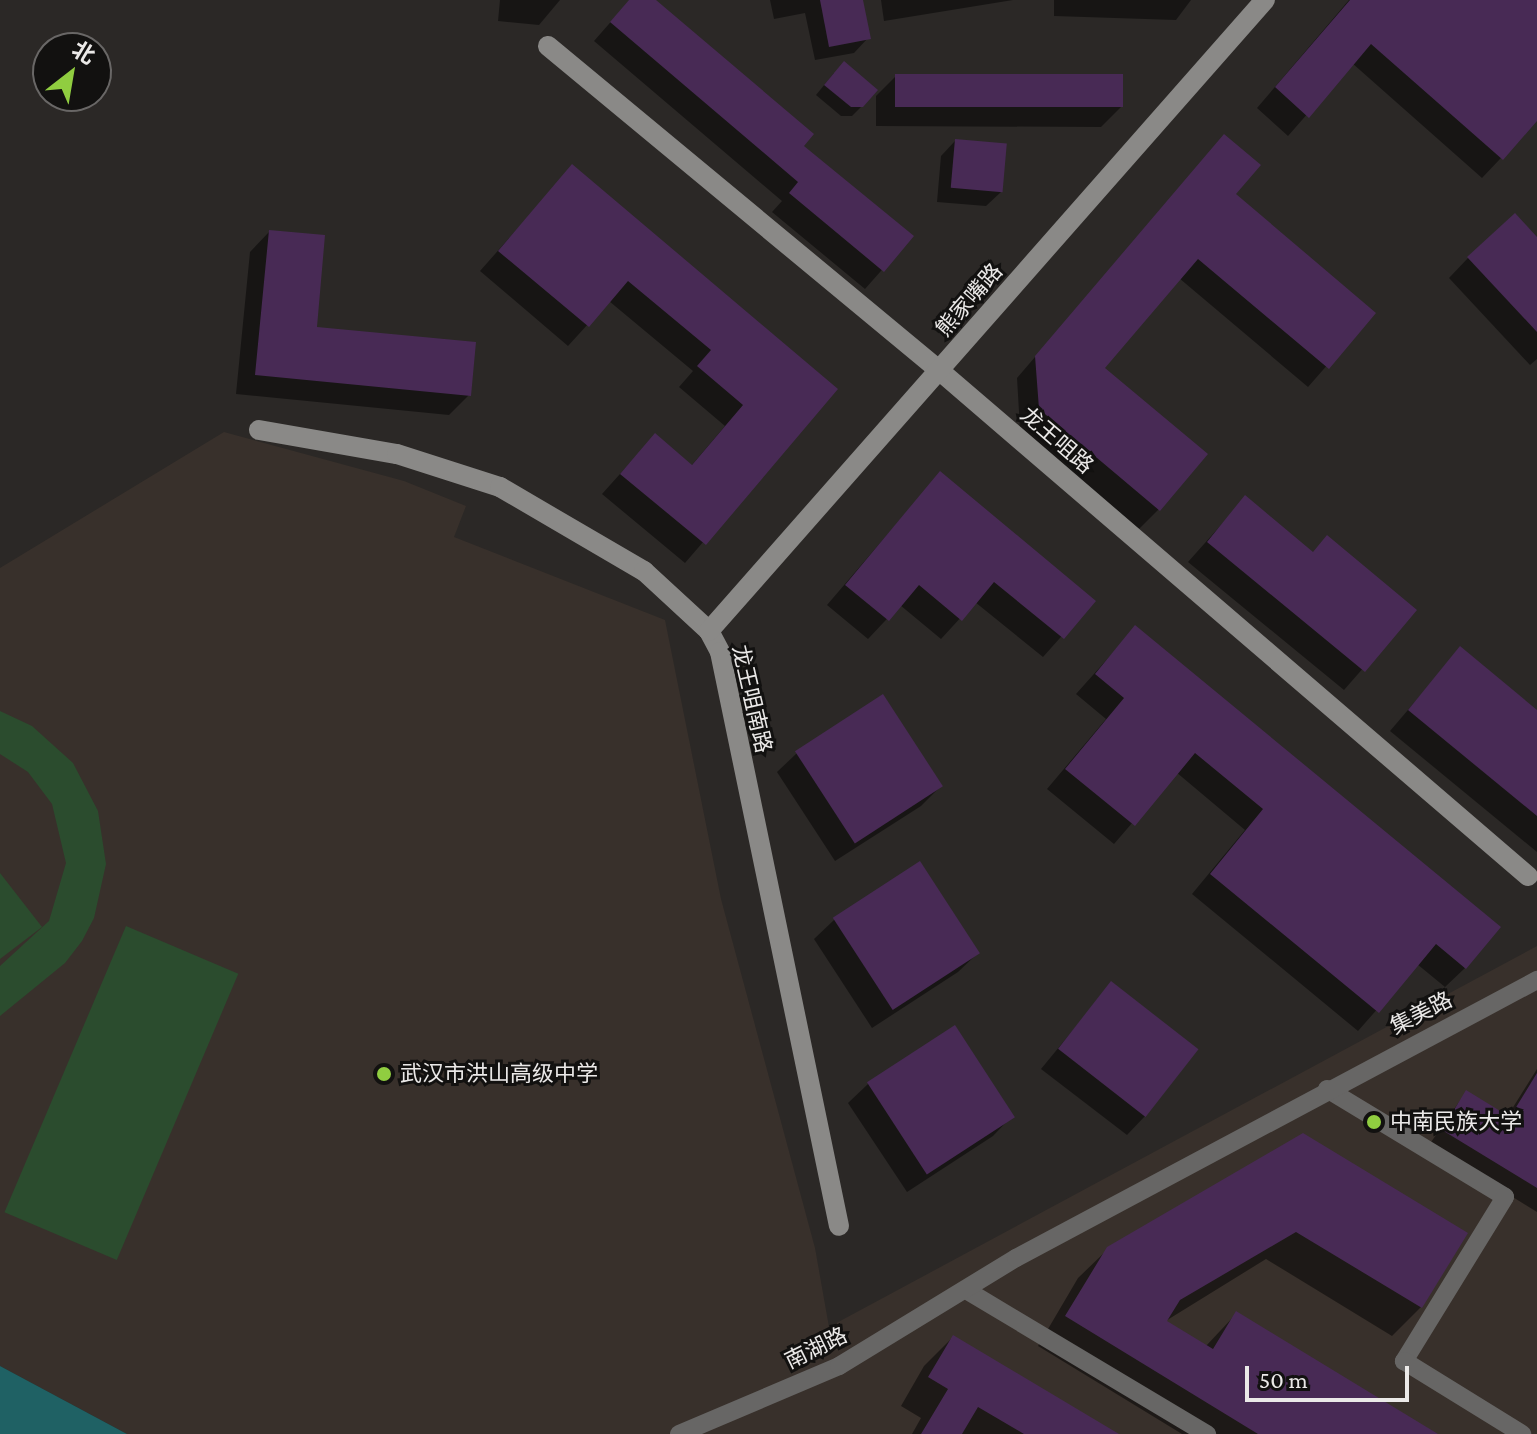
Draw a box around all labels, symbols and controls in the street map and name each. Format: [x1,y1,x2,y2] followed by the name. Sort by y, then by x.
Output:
[32,32,112,112] north arrow
[68,36,99,69] text: 北
[930,258,1008,342] street label: 熊家嘴路
[1015,401,1099,479] street label: 龙王咀路
[727,642,777,756] street label: 龙王咀南路
[1386,986,1456,1040] street label: 集美路
[400,1061,598,1087] place label: 武汉市洪山高级中学
[375,1065,393,1083] marker: 武汉市洪山高级中学
[1390,1109,1522,1135] place label: 中南民族大学
[1365,1113,1383,1131] marker: 中南民族大学
[781,1322,851,1374] street label: 南湖路
[1249,1350,1413,1400] scale bar
[1259,1366,1308,1393] text: 50 m

